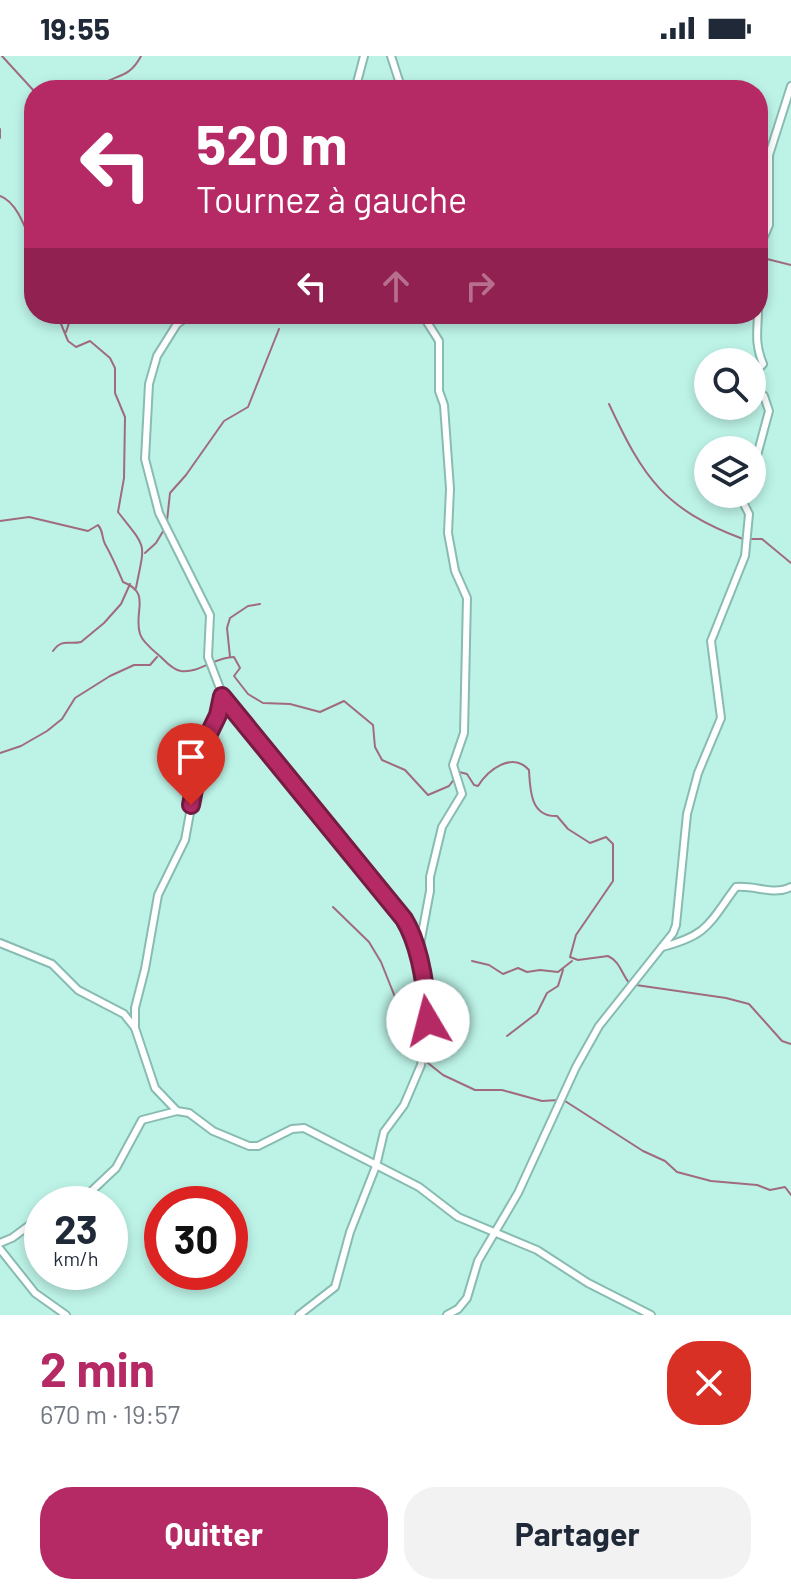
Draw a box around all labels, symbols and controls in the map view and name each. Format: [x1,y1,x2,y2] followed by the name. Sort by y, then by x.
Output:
[40,10,110,46] text: 19:55
[196,109,347,176] text: 520 m
[64,112,168,216] icon: left
[196,177,467,220] text: Tournez à gauche
[290,264,334,308] icon: left
[374,264,418,308] icon: ahead
[458,264,502,308] icon: right
[694,348,766,508] map controls
[694,348,766,420] button: search
[694,436,766,508] button: layers
[157,723,225,805] pin
[169,735,213,779] icon: arrive
[386,979,470,1063] position arrow
[144,1186,248,1290] speed limit sign: 30
[54,1204,98,1252] text: 23
[53,1246,99,1270] text: km/h
[40,1339,155,1397] text: 2 min
[667,1341,751,1425] button: close
[40,1398,180,1429] text: 670 m · 19:57
[40,1487,388,1579] button: Quitter
[404,1487,751,1579] button: Partager

